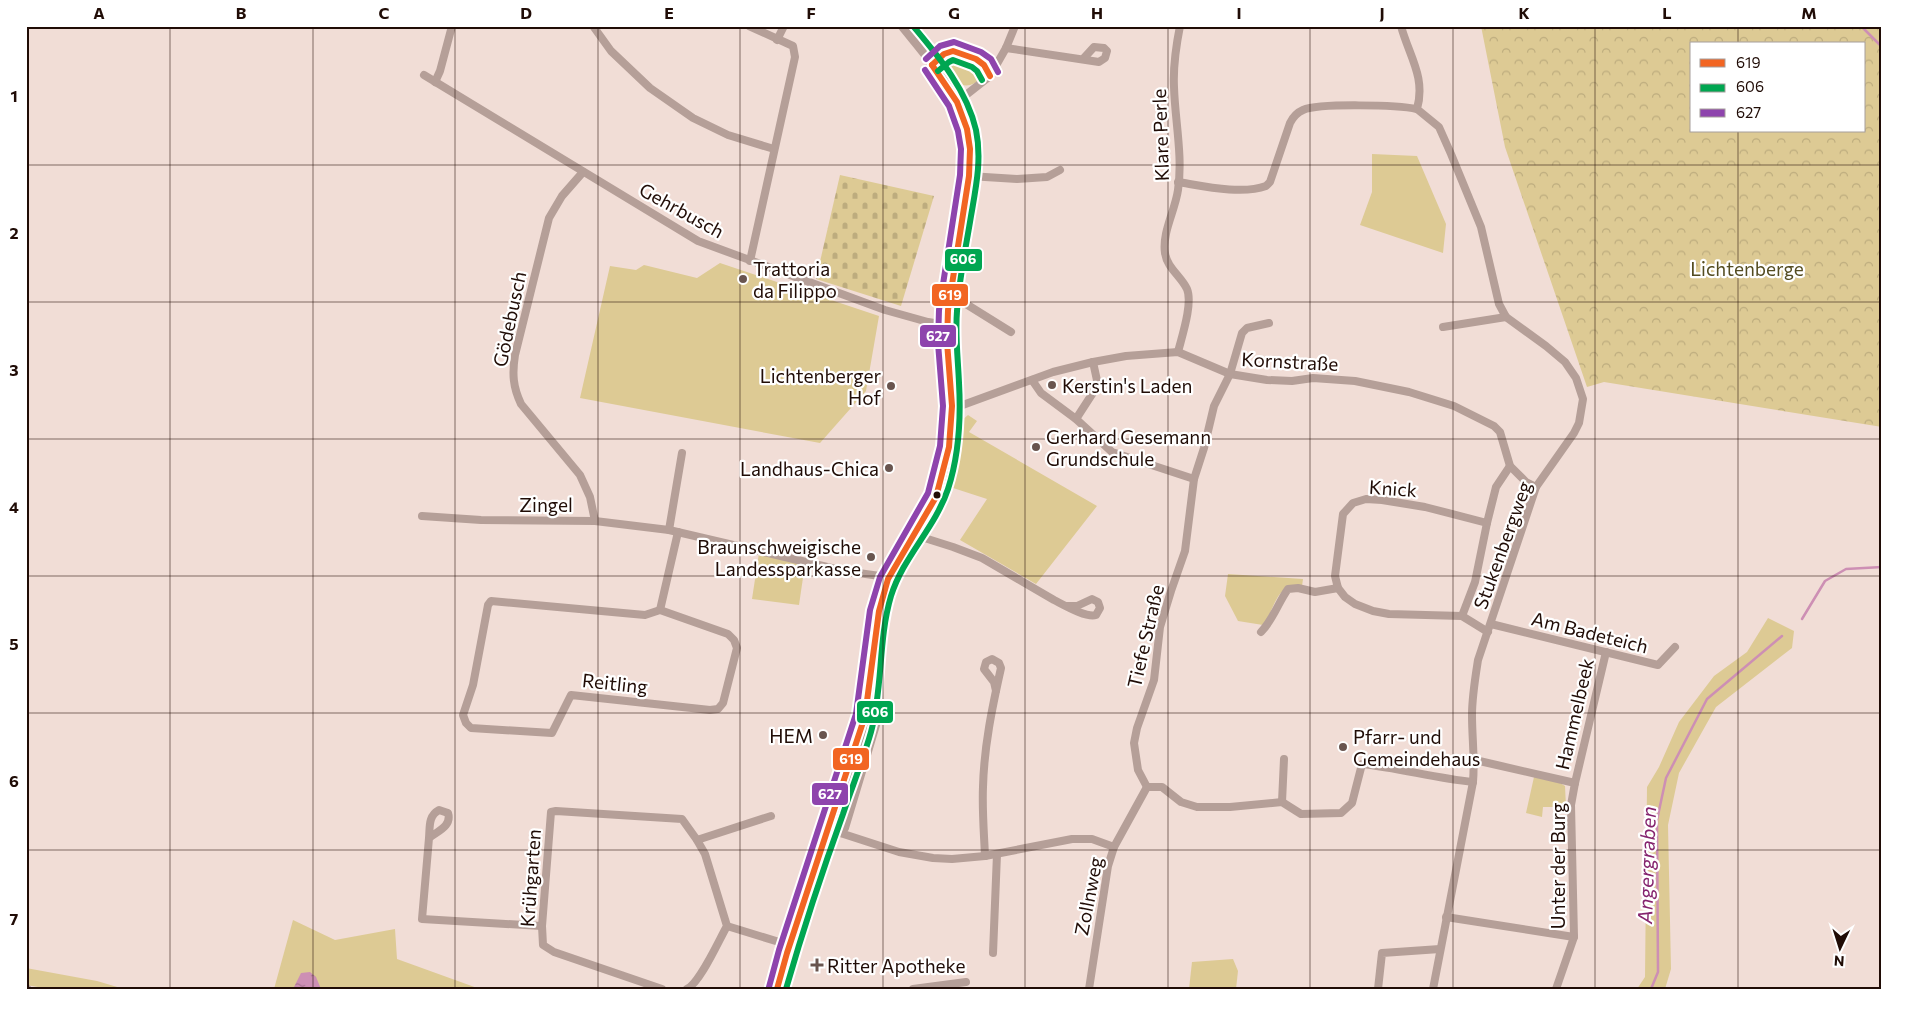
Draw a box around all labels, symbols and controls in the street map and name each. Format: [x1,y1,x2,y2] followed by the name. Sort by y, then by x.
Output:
[93,3,105,22] text: A
[236,3,247,22] text: B
[379,3,390,22] text: C
[520,3,532,22] text: D
[664,3,674,22] text: E
[806,3,816,22] text: F
[948,3,960,22] text: G
[1091,3,1103,22] text: H
[1236,3,1242,22] text: I
[1379,3,1385,22] text: J
[1518,3,1530,22] text: K
[1662,3,1672,22] text: L
[1801,3,1817,22] text: M
[1690,42,1866,132] legend
[1736,53,1761,71] text: 619
[1736,77,1764,95] text: 606
[10,86,18,105] text: 1
[1147,88,1173,182] street label: Klare Perle
[1736,103,1761,121] text: 627
[636,177,728,243] street label: Gehrbusch
[9,223,19,242] text: 2
[944,248,983,272] line badge: 606
[950,250,977,267] text: 606
[753,257,837,302] place label: Trattoria da Filippo
[1690,257,1804,280] park label: Lichtenberge
[488,269,530,369] street label: Gödebusch
[737,273,749,285] marker: Trattoria da Filippo
[931,283,969,307] line badge: 619
[938,286,962,303] text: 619
[919,324,957,348] line badge: 627
[926,327,950,344] text: 627
[1241,347,1339,375] street label: Kornstraße
[9,360,19,379] text: 3
[760,364,881,409] place label: Lichtenberger Hof
[1062,374,1192,397] place label: Kerstin's Laden
[1046,379,1058,391] marker: Kerstin's Laden
[885,380,897,392] marker: Lichtenberger Hof
[1046,425,1211,470] place label: Gerhard Gesemann Grundschule
[1030,441,1042,453] marker: Gerhard Gesemann Grundschule
[740,457,879,480] place label: Landhaus-Chica
[883,462,895,474] marker: Landhaus-Chica
[1368,475,1418,501] street label: Knick
[1468,478,1536,612] street label: Stukenbergweg
[932,490,942,500] unlabelled marker
[519,493,573,516] street label: Zingel
[9,497,19,516] text: 4
[697,535,861,580] place label: Braunschweigische Landessparkasse
[865,551,877,563] marker: Braunschweigische Landessparkasse
[1122,582,1168,690] street label: Tiefe Straße
[1529,606,1651,658] street label: Am Badeteich
[9,634,19,653] text: 5
[1550,656,1598,772] street label: Hammelbeek
[581,668,649,698] street label: Reitling
[856,700,894,724] line badge: 606
[862,703,889,720] text: 606
[769,724,813,747] place label: HEM
[1353,725,1480,770] place label: Pfarr- und Gemeindehaus
[817,729,829,741] marker: HEM
[1337,741,1349,753] marker: Pfarr- und Gemeindehaus
[832,747,870,771] line badge: 619
[839,750,863,767] text: 619
[9,771,19,790] text: 6
[811,782,849,806] line badge: 627
[818,785,842,802] text: 627
[1546,803,1569,929] street label: Unter der Burg
[1632,806,1660,925] water label: Angergraben
[515,828,545,928] street label: Krühgarten
[1069,855,1107,937] street label: Zollnweg
[10,909,19,928] text: 7
[1816,922,1866,972] north arrow
[1833,953,1845,970] text: N
[827,954,965,977] place label: Ritter Apotheke
[811,959,823,971] marker: Ritter Apotheke

